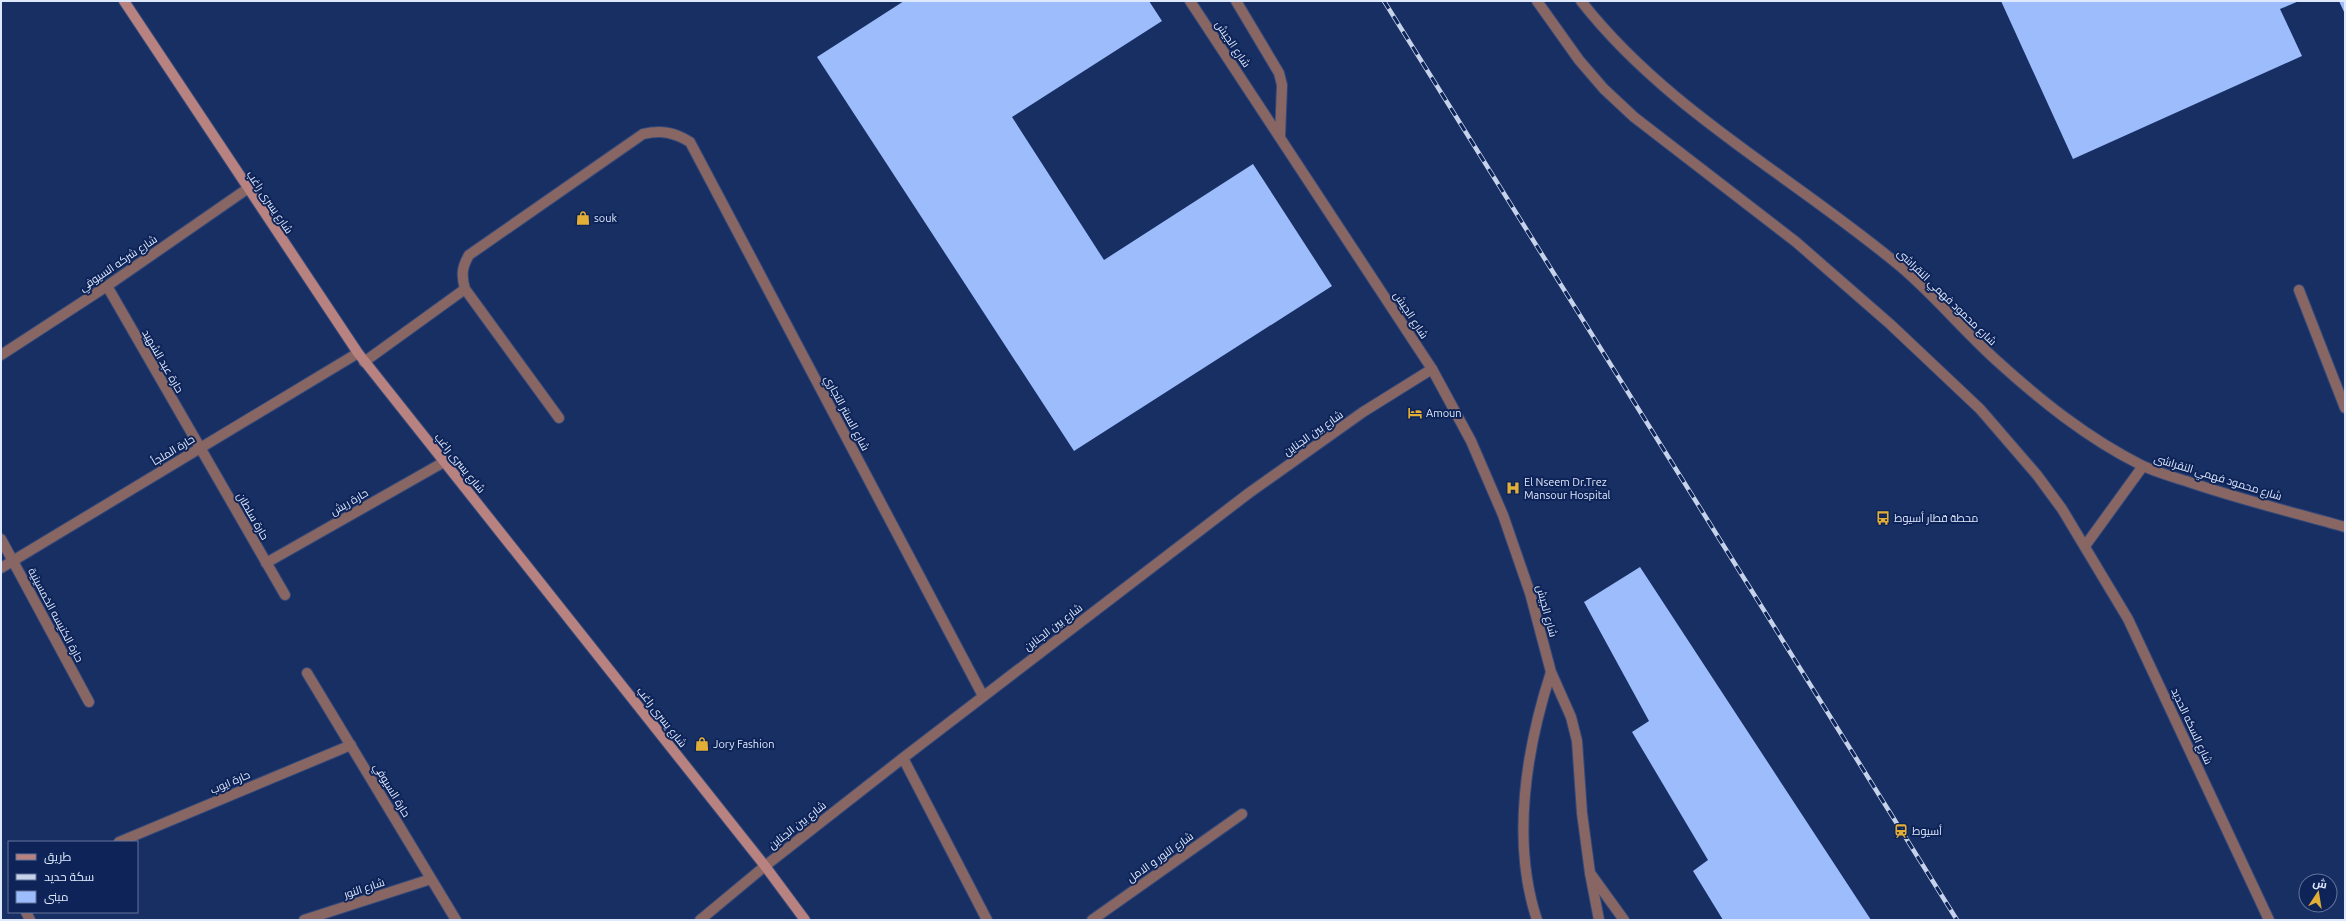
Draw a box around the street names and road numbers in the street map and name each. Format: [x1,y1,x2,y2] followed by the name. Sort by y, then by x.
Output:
[1211,19,1253,71] street label: شارع الجيش
[243,168,295,237] street label: شارع يسرى راغب
[77,233,161,296] street label: شارع شركه السيوفي
[1893,246,1999,350] street label: شارع محمود فهمي النقراشى
[1390,289,1431,342] street label: شارع الجيش
[139,327,186,395] street label: حارة عبد الشهيد
[819,373,872,454] street label: شارع السنتر التجاري
[1281,408,1346,460] street label: شارع بين الجناين
[431,431,488,496] street label: شارع يسرى راغب
[149,432,197,468] street label: حارة الملجأ
[2152,452,2283,505] street label: شارع محمود فهمي النقراشى
[328,486,371,518] street label: حارة ريش
[234,490,271,542] street label: حارة سلطان
[25,566,86,665] street label: حارة الكنيسه الخمسينية
[1532,584,1560,639] street label: شارع الجيش
[1021,601,1086,654] street label: شارع بين الجناين
[633,685,689,751] street label: شارع يسرى راغب
[2167,686,2215,767] street label: شارع السكه الحديد
[369,761,413,821] street label: حارة السيوفي
[208,768,252,797] street label: حارة ايوب
[766,799,829,853] street label: شارع بين الجناين
[1125,830,1197,886] street label: شارع النور و الامل
[341,876,387,902] street label: شارع النور

